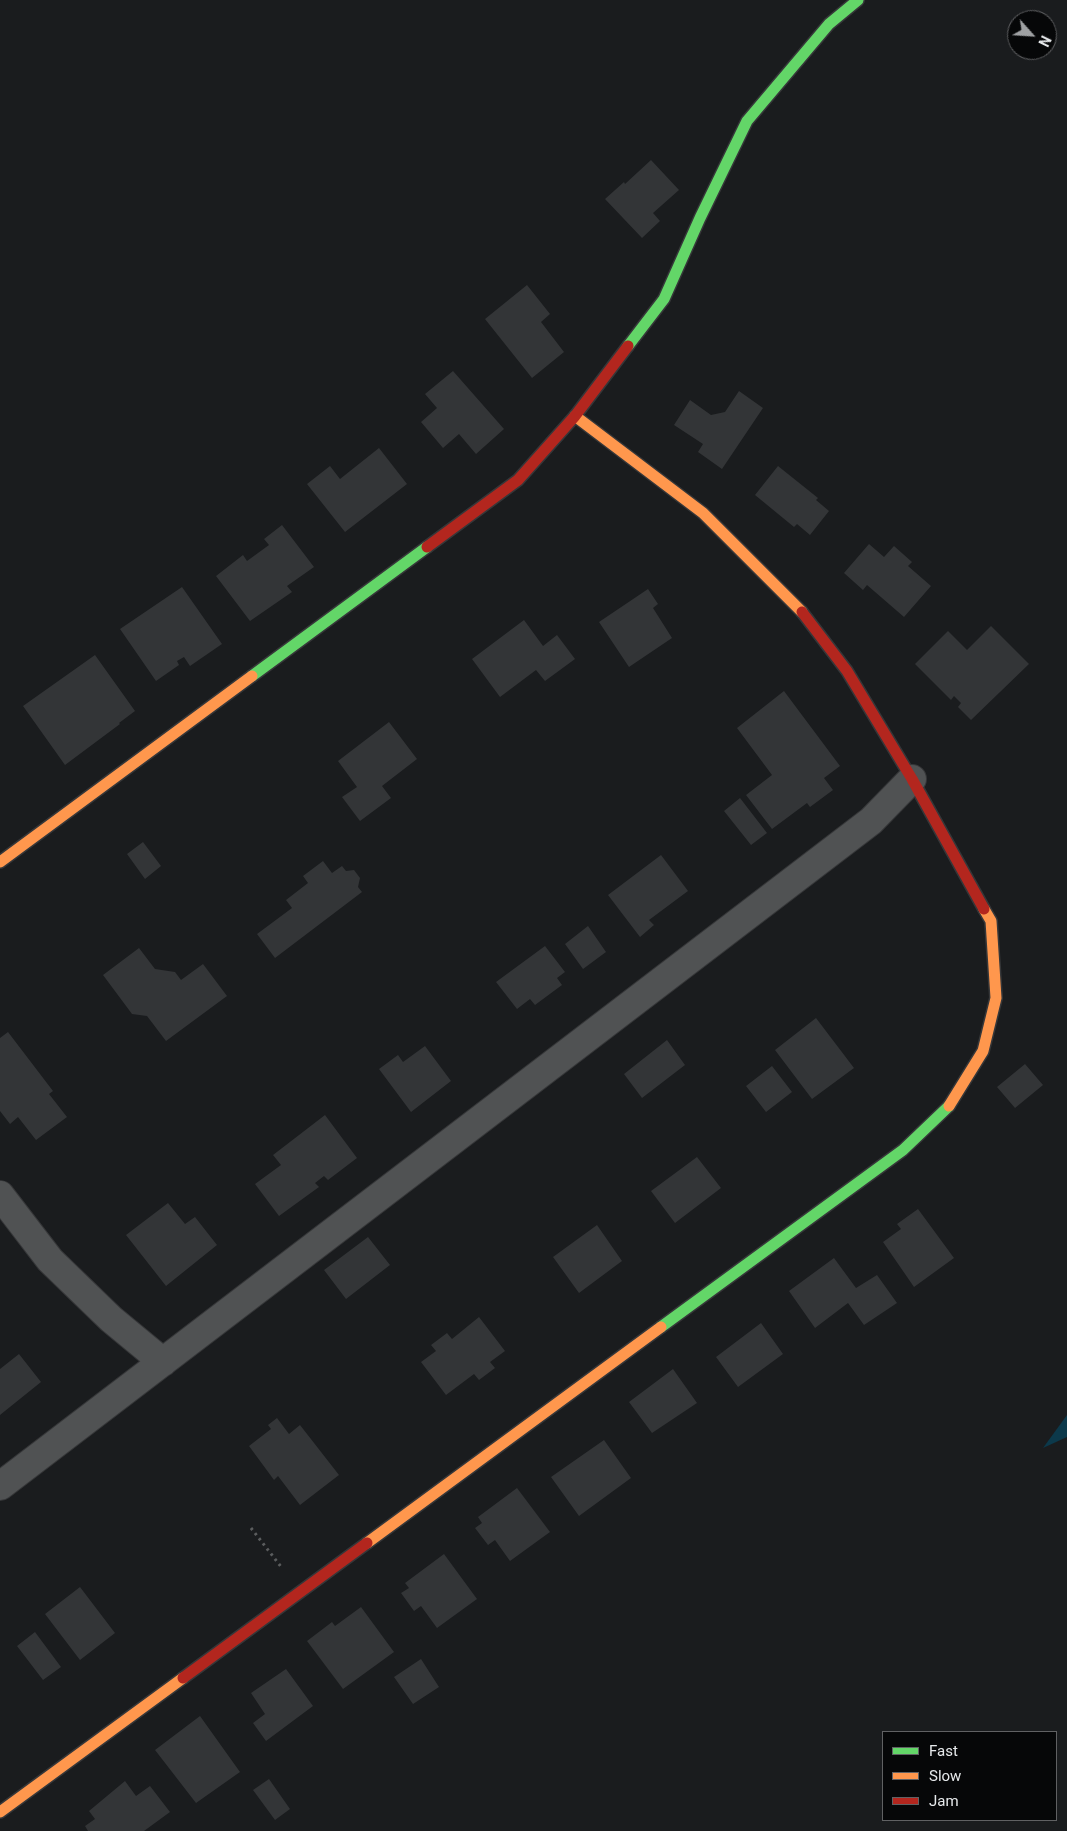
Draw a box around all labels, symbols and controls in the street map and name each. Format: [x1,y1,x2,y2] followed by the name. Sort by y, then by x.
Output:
[1007,10,1057,60] north arrow
[1035,33,1054,49] text: N
[882,1731,1057,1821] legend
[929,1742,958,1760] text: Fast
[929,1767,961,1785] text: Slow
[929,1792,959,1810] text: Jam

